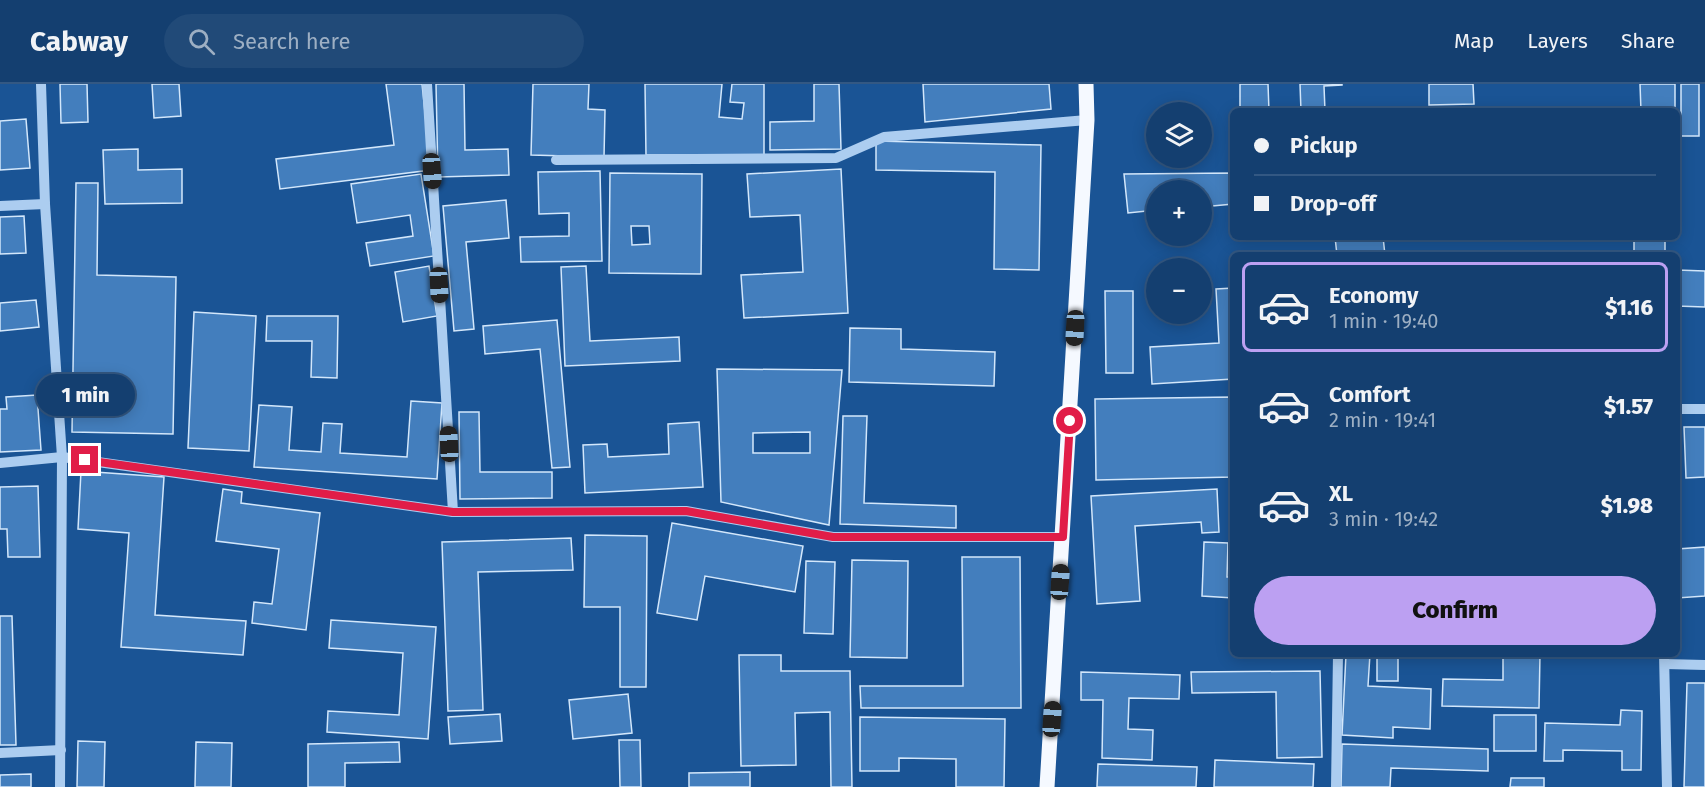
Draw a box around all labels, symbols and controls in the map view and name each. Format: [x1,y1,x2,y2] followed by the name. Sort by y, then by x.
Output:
[164,14,584,68] search box
[30,25,128,58] text: Cabway
[185,25,218,58] icon: search
[233,28,350,55] text: Search here
[1454,28,1494,54] text: Map
[1527,28,1588,54] text: Layers
[1621,28,1675,54] text: Share
[1146,102,1212,324] map controls
[1146,102,1212,168] button: layers
[1290,132,1358,159] text: Pickup
[422,152,442,190] car
[1146,180,1212,246] button: +
[1290,190,1376,217] text: Drop-off
[1146,258,1212,324] button: −
[429,267,449,303] car
[1257,280,1311,334] icon: car
[1329,282,1418,309] text: Economy
[1605,294,1653,321] text: $1.16
[1329,309,1439,333] text: 1 min · 19:40
[1065,310,1085,346] car
[36,373,134,415] callout: 1 min
[1257,379,1311,433] icon: car
[1329,381,1410,408] text: Comfort
[62,383,109,407] text: 1 min
[1604,393,1653,420] text: $1.57
[1056,407,1083,434] route start
[1329,408,1436,432] text: 2 min · 19:41
[439,426,459,462] car
[71,446,98,473] route end
[1257,478,1311,532] icon: car
[1329,480,1353,507] text: XL
[1601,492,1653,519] text: $1.98
[1329,507,1438,531] text: 3 min · 19:42
[1050,563,1070,601] car
[1254,576,1656,645] button: Confirm
[1042,700,1062,738] car

